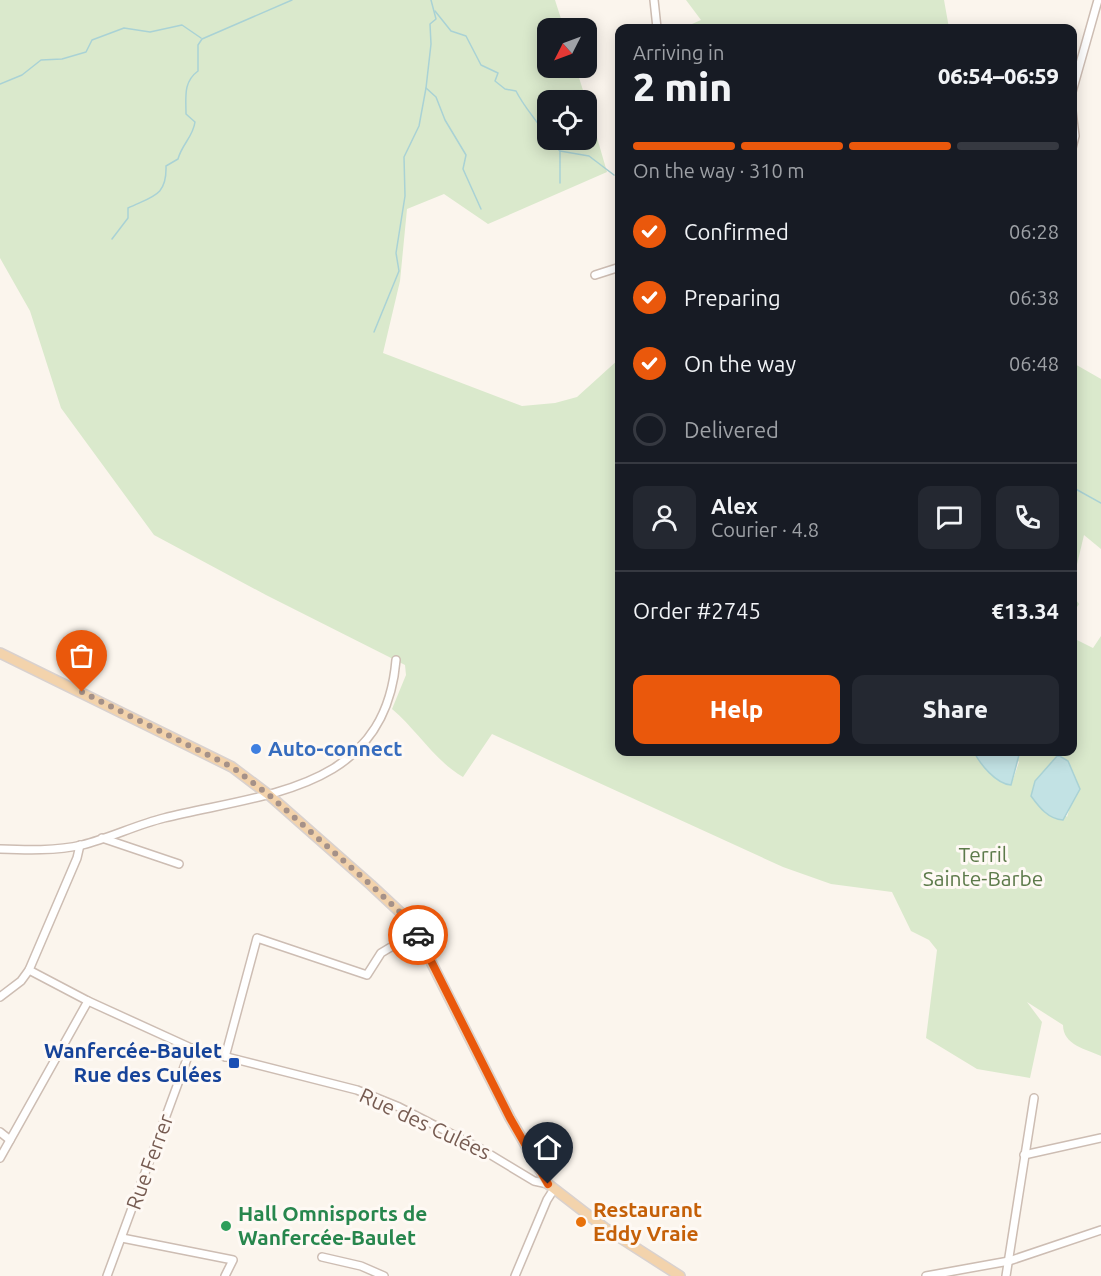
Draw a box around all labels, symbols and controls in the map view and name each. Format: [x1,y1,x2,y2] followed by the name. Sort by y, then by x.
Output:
[537,18,597,78] north arrow
[537,18,597,150] map controls
[633,41,724,64] text: Arriving in
[938,63,1059,88] text: 06:54–06:59
[633,65,732,108] text: 2 min
[537,90,597,150] button: locate
[633,159,805,182] text: On the way · 310 m
[633,215,666,248] icon: check
[684,219,789,244] text: Confirmed
[1009,220,1059,243] text: 06:28
[633,281,666,314] icon: check
[684,285,781,310] text: Preparing
[1009,286,1059,309] text: 06:38
[633,347,666,380] icon: check
[684,351,796,376] text: On the way
[1009,352,1059,375] text: 06:48
[684,417,779,442] text: Delivered
[633,486,696,549] button: person
[918,486,981,549] button: chat
[996,486,1059,549] button: phone
[711,493,758,518] text: Alex
[711,518,819,541] text: Courier · 4.8
[633,598,761,623] text: Order #2745
[992,598,1059,623] text: €13.34
[56,630,107,692] pin
[65,639,98,672] icon: bag
[633,675,840,744] button: Help
[852,675,1059,744] button: Share
[268,736,402,760] place label: Auto-connect
[249,742,263,756] marker: Auto-connect
[923,842,1043,890] park label: Terril Sainte-Barbe
[388,905,448,965] courier
[402,919,435,952] icon: car
[44,1038,222,1086] place label: Wanfercée-Baulet Rue des Culées
[227,1056,241,1070] marker: Wanfercée-Baulet Rue des Culées
[356,1082,495,1164] street label: Rue des Culées
[121,1111,177,1213] street label: Rue Ferrer
[522,1122,573,1184] pin
[531,1131,564,1164] icon: home
[593,1197,702,1245] place label: Restaurant Eddy Vraie
[238,1201,427,1249] place label: Hall Omnisports de Wanfercée-Baulet
[574,1215,588,1229] marker: Restaurant Eddy Vraie
[219,1219,233,1233] marker: Hall Omnisports de Wanfercée-Baulet

